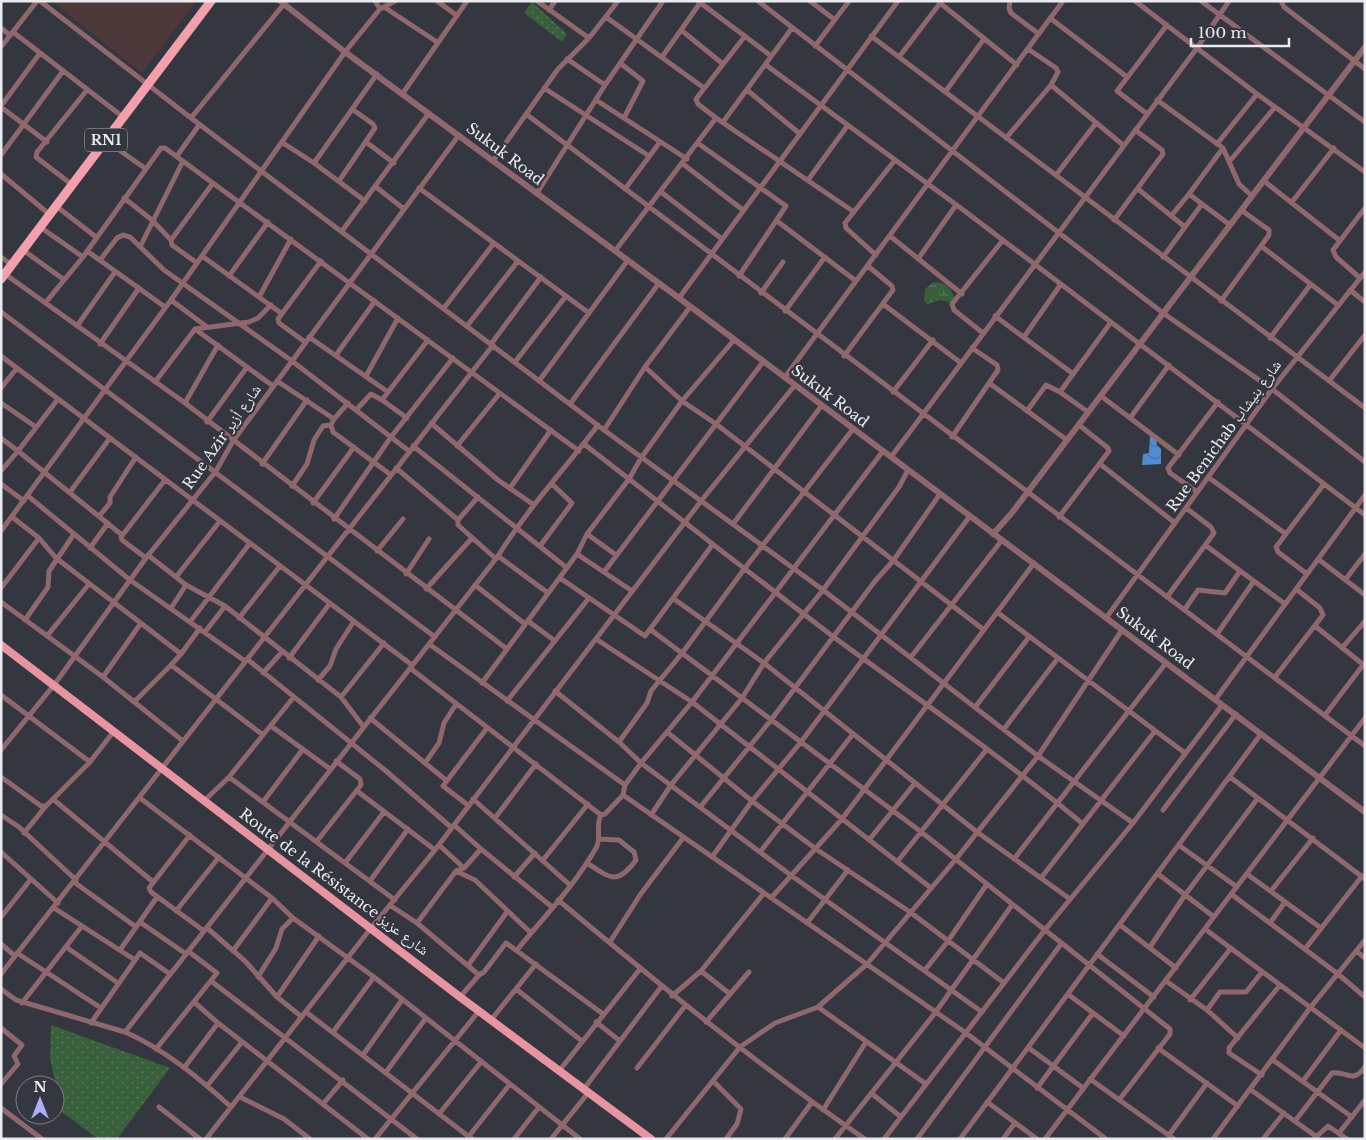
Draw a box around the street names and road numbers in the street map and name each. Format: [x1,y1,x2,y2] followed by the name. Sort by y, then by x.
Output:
[463,118,548,189] street label: Sukuk Road
[85,128,127,152] road number: RN1
[1162,356,1286,516] street label: Rue Benichab شارع بنيشاب
[788,360,873,431] street label: Sukuk Road
[178,381,266,493] street label: Rue Azir شارع أزير
[1113,602,1198,673] street label: Sukuk Road
[235,804,433,960] street label: Route de la Résistance شارع عزيز

